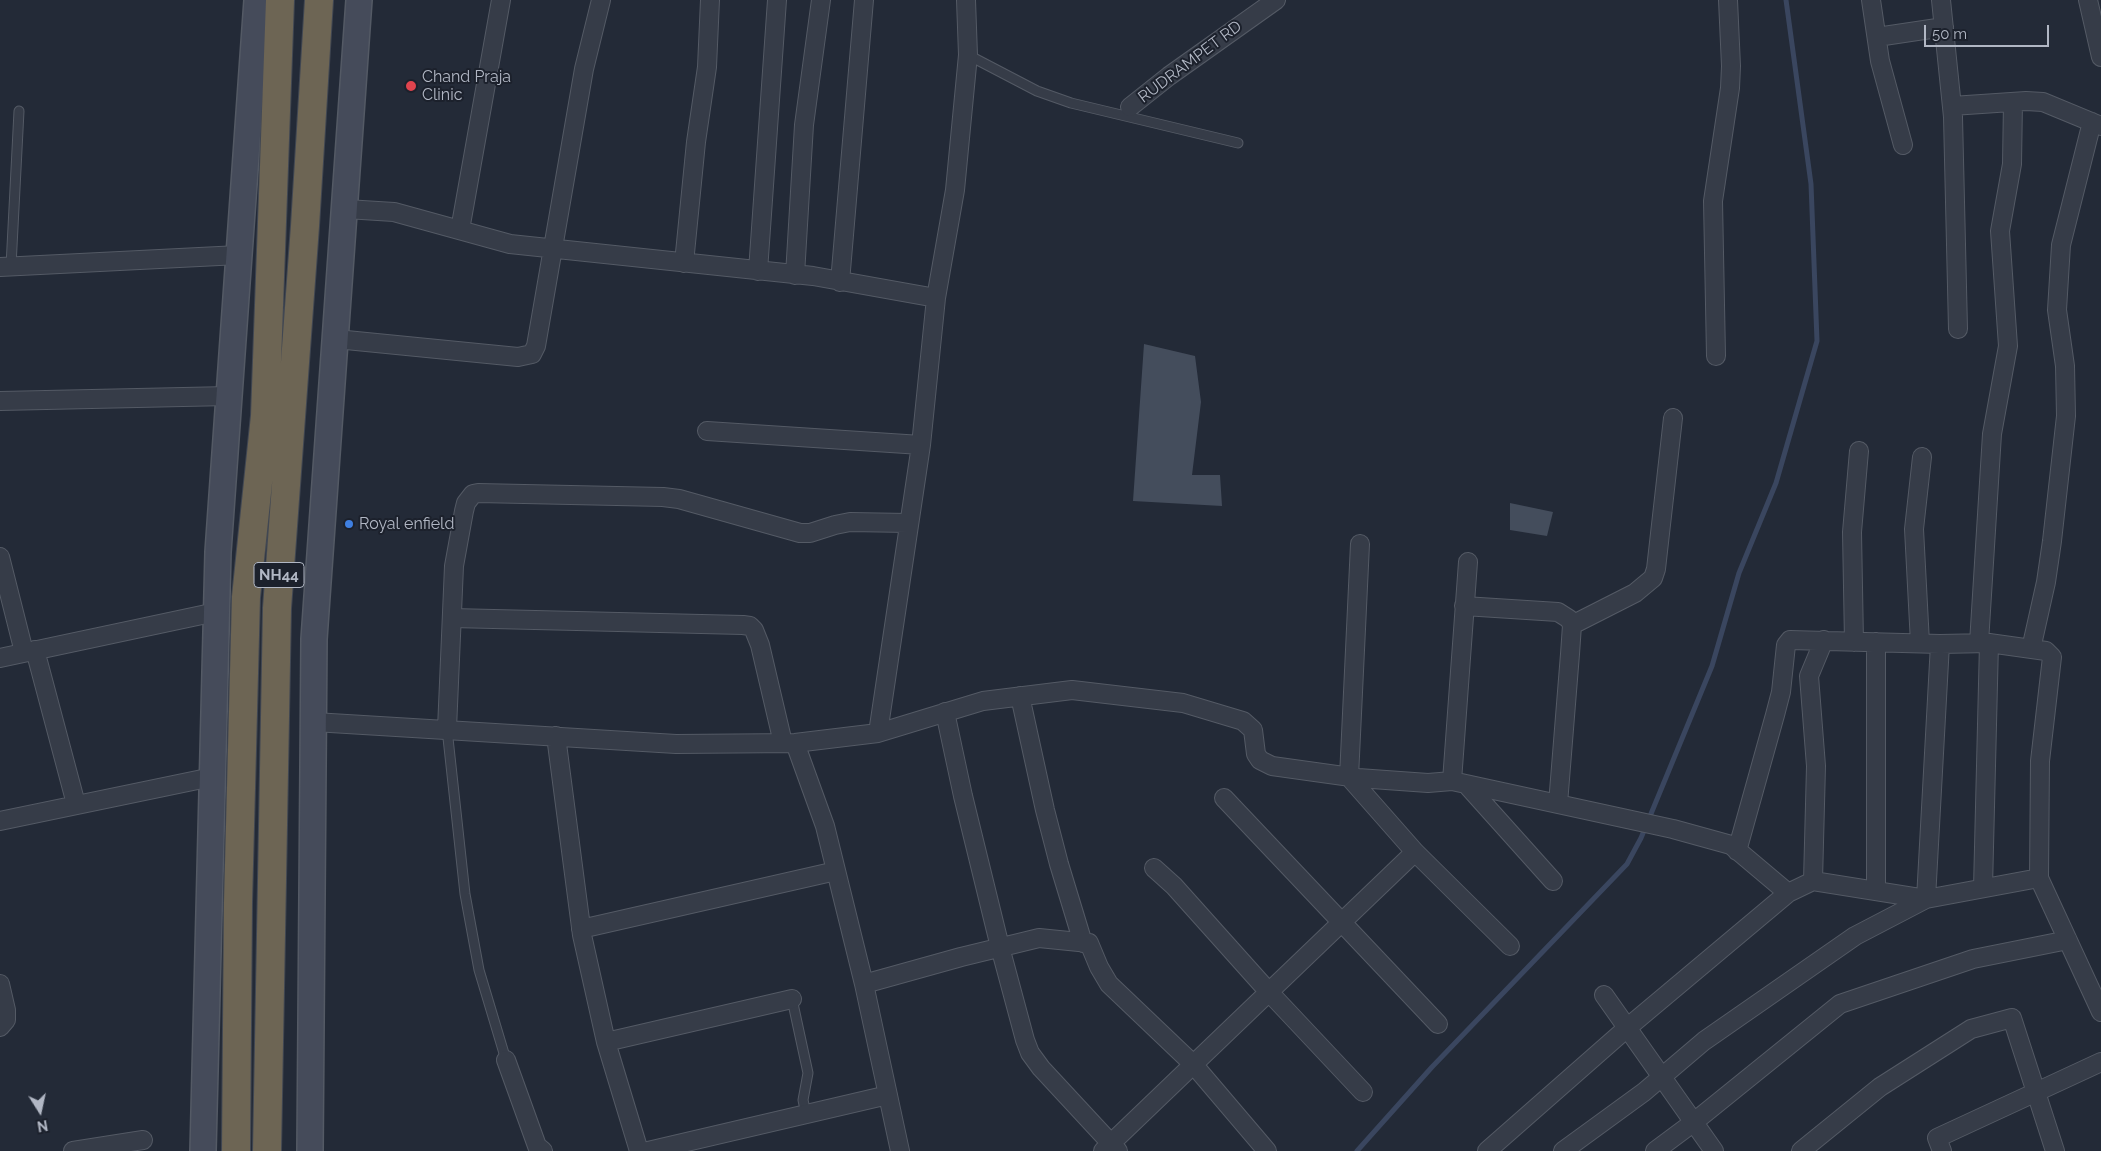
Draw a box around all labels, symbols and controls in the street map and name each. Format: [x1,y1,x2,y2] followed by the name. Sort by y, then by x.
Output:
[1926,15,2051,47] scale bar
[1134,17,1246,107] street label: RUDRAMPET RD
[1932,25,1967,43] text: 50 m
[422,67,511,105] place label: Chand Praja Clinic
[404,79,418,93] marker: Chand Praja Clinic
[359,514,454,534] place label: Royal enfield
[343,518,355,530] marker: Royal enfield
[254,562,304,588] road number: NH44
[15,1086,65,1136] north arrow
[36,1117,49,1135] text: N

